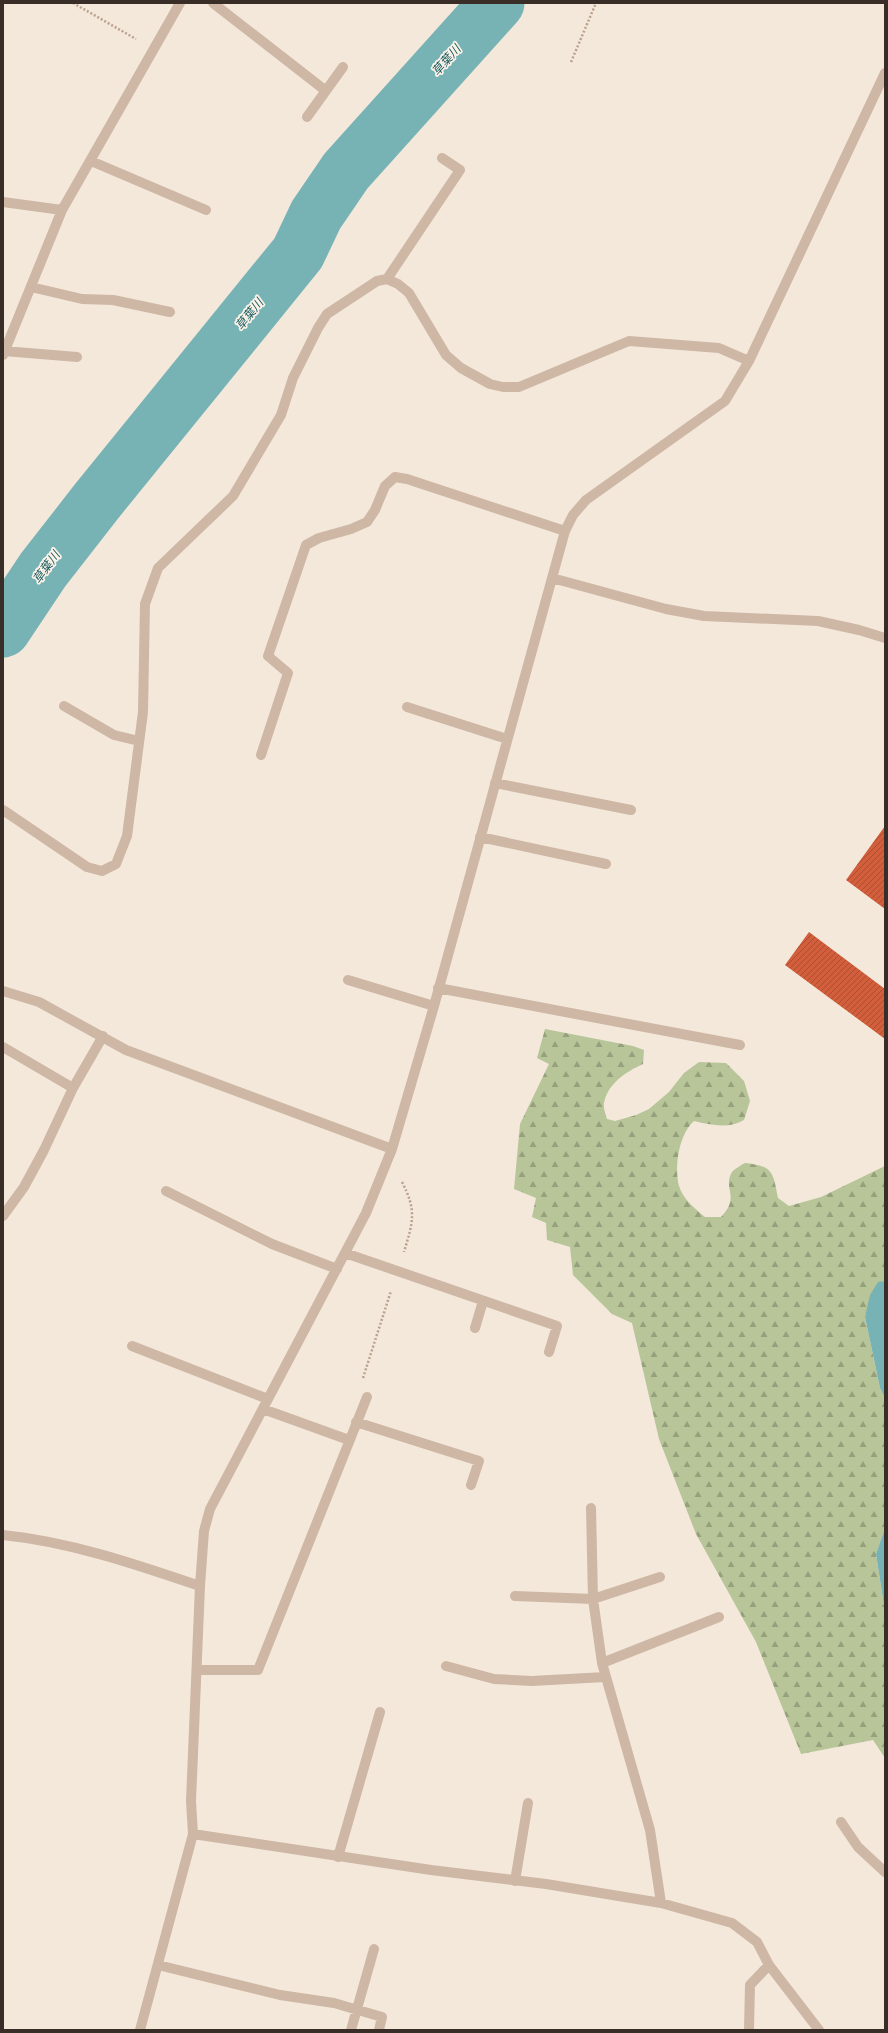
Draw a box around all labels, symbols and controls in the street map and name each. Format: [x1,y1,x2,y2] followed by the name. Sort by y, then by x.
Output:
[428,40,465,78] water label: 草葉川
[232,294,267,333] water label: 草葉川
[29,546,64,586] water label: 草葉川

